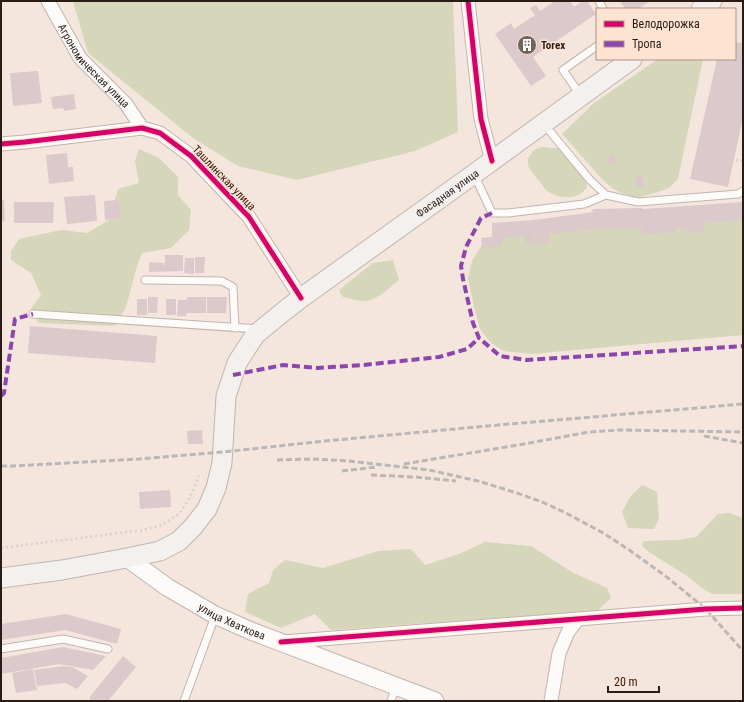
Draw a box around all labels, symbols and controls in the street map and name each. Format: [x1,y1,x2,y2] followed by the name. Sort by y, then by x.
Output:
[596,8,736,60] legend
[632,17,700,31] text: Велодорожка
[56,21,132,110] street label: Агрономическая улица
[516,34,538,56] building icon: Torex
[632,37,662,51] text: Тропа
[541,39,565,52] place label: Torex
[190,143,258,213] street label: Ташлинская улица
[413,166,481,220] street label: Фасадная улица
[196,600,267,642] street label: улица Хваткова
[608,668,659,694] scale bar
[614,675,638,689] text: 20 m

